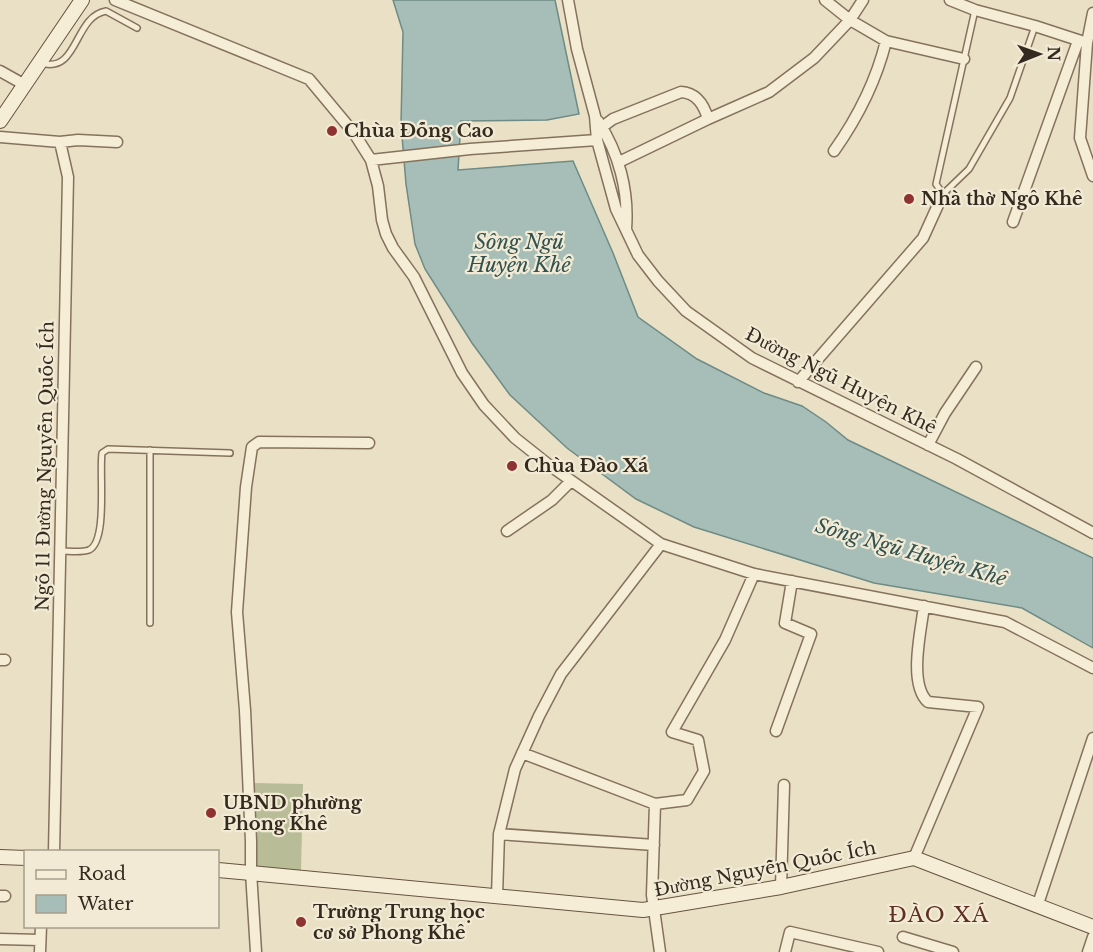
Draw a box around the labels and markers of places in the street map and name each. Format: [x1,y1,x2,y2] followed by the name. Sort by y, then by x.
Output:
[344,120,494,142] place label: Chùa Đống Cao
[325,124,339,138] marker: Chùa Đống Cao
[921,188,1083,210] place label: Nhà thờ Ngô Khê
[902,192,916,206] marker: Nhà thờ Ngô Khê
[524,455,649,477] place label: Chùa Đào Xá
[505,459,519,473] marker: Chùa Đào Xá
[223,792,363,835] place label: UBND phường Phong Khê
[204,806,218,820] marker: UBND phường Phong Khê
[313,901,485,944] place label: Trường Trung học cơ sở Phong Khê
[294,915,308,929] marker: Trường Trung học cơ sở Phong Khê

